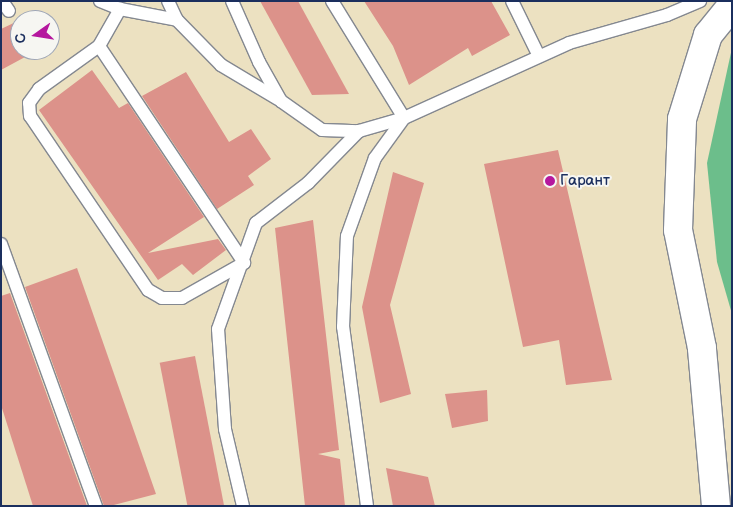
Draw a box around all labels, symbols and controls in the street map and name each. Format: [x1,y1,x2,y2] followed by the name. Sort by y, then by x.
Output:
[10,10,60,60] north arrow
[11,32,30,45] text: С
[560,172,610,190] place label: Гарант
[544,175,556,187] marker: Гарант

